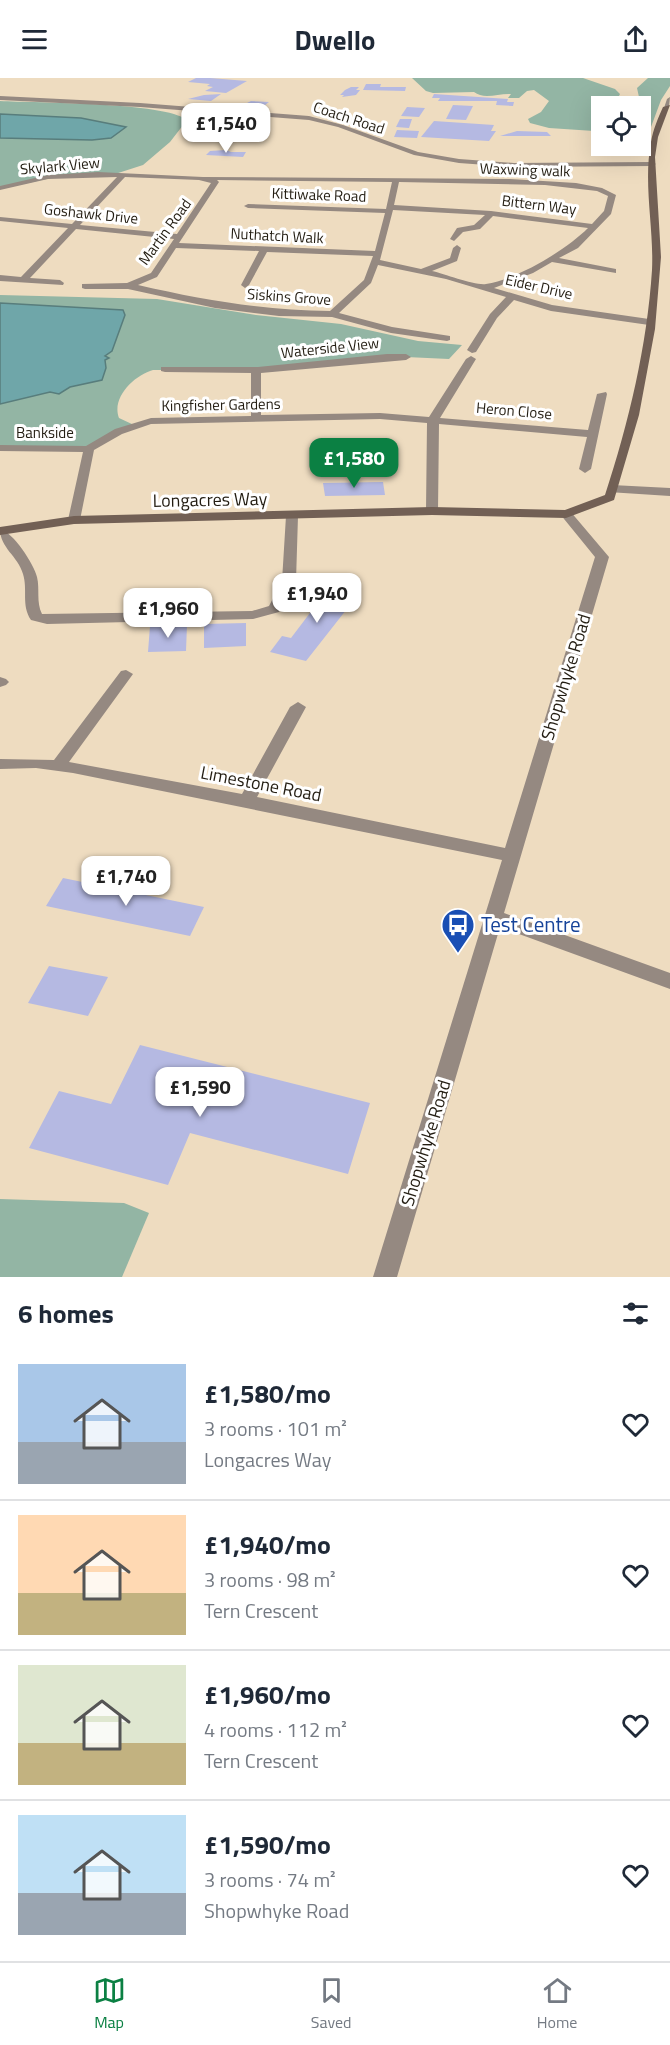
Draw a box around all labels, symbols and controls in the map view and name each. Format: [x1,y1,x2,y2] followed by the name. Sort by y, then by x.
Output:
[295,19,375,60] text: Dwello
[18,23,51,56] icon: menu
[619,23,652,56] icon: share
[310,95,388,140] street label: Coach Road
[591,96,651,156] map controls
[591,96,651,156] button: locate
[177,103,275,154] pin: £1,540
[195,107,257,138] text: £1,540
[19,151,101,180] street label: Skylark View
[479,156,571,183] street label: Waxwing walk
[271,181,367,208] street label: Kittiwake Road
[500,189,578,220] street label: Bittern Way
[132,194,197,270] street label: Martin Road
[43,197,139,230] street label: Goshawk Drive
[230,222,324,249] street label: Nuthatch Walk
[503,268,575,305] street label: Eider Drive
[246,282,332,311] street label: Siskins Grove
[280,331,380,364] street label: Waterside View
[161,392,281,417] street label: Kingfisher Gardens
[475,396,553,425] street label: Heron Close
[16,421,74,444] street label: Bankside
[305,438,403,489] pin: £1,580
[323,442,385,473] text: £1,580
[152,485,268,514] street label: Longacres Way
[268,573,366,624] pin: £1,940
[286,577,348,608] text: £1,940
[119,588,217,639] pin: £1,960
[137,592,199,623] text: £1,960
[534,610,598,743] street label: Shopwhyke Road
[198,759,324,808] street label: Limestone Road
[77,856,175,907] pin: £1,740
[95,860,157,891] text: £1,740
[440,907,476,954] bus stop icon: Test Centre
[481,908,581,940] place label: Test Centre
[151,1067,249,1118] pin: £1,590
[169,1071,231,1102] text: £1,590
[394,1076,458,1209] street label: Shopwhyke Road
[18,1294,114,1333] text: 6 homes
[619,1297,652,1330] icon: filters
[204,1374,331,1413] text: £1,580/mo
[66,1388,138,1460] icon: home
[619,1408,652,1441] icon: heart
[204,1413,347,1444] text: 3 rooms · 101 m²
[204,1444,331,1475] text: Longacres Way
[204,1525,331,1564] text: £1,940/mo
[66,1539,138,1611] icon: home
[619,1559,652,1592] icon: heart
[204,1564,336,1595] text: 3 rooms · 98 m²
[204,1595,318,1626] text: Tern Crescent
[204,1675,331,1714] text: £1,960/mo
[66,1689,138,1761] icon: home
[619,1709,652,1742] icon: heart
[204,1714,347,1745] text: 4 rooms · 112 m²
[204,1745,318,1776] text: Tern Crescent
[204,1825,331,1864] text: £1,590/mo
[66,1839,138,1911] icon: home
[619,1859,652,1892] icon: heart
[204,1864,336,1895] text: 3 rooms · 74 m²
[204,1895,349,1926] text: Shopwhyke Road
[93,1974,126,2034] tab: Map
[311,1974,352,2034] tab: Saved
[537,1974,577,2034] tab: Home

